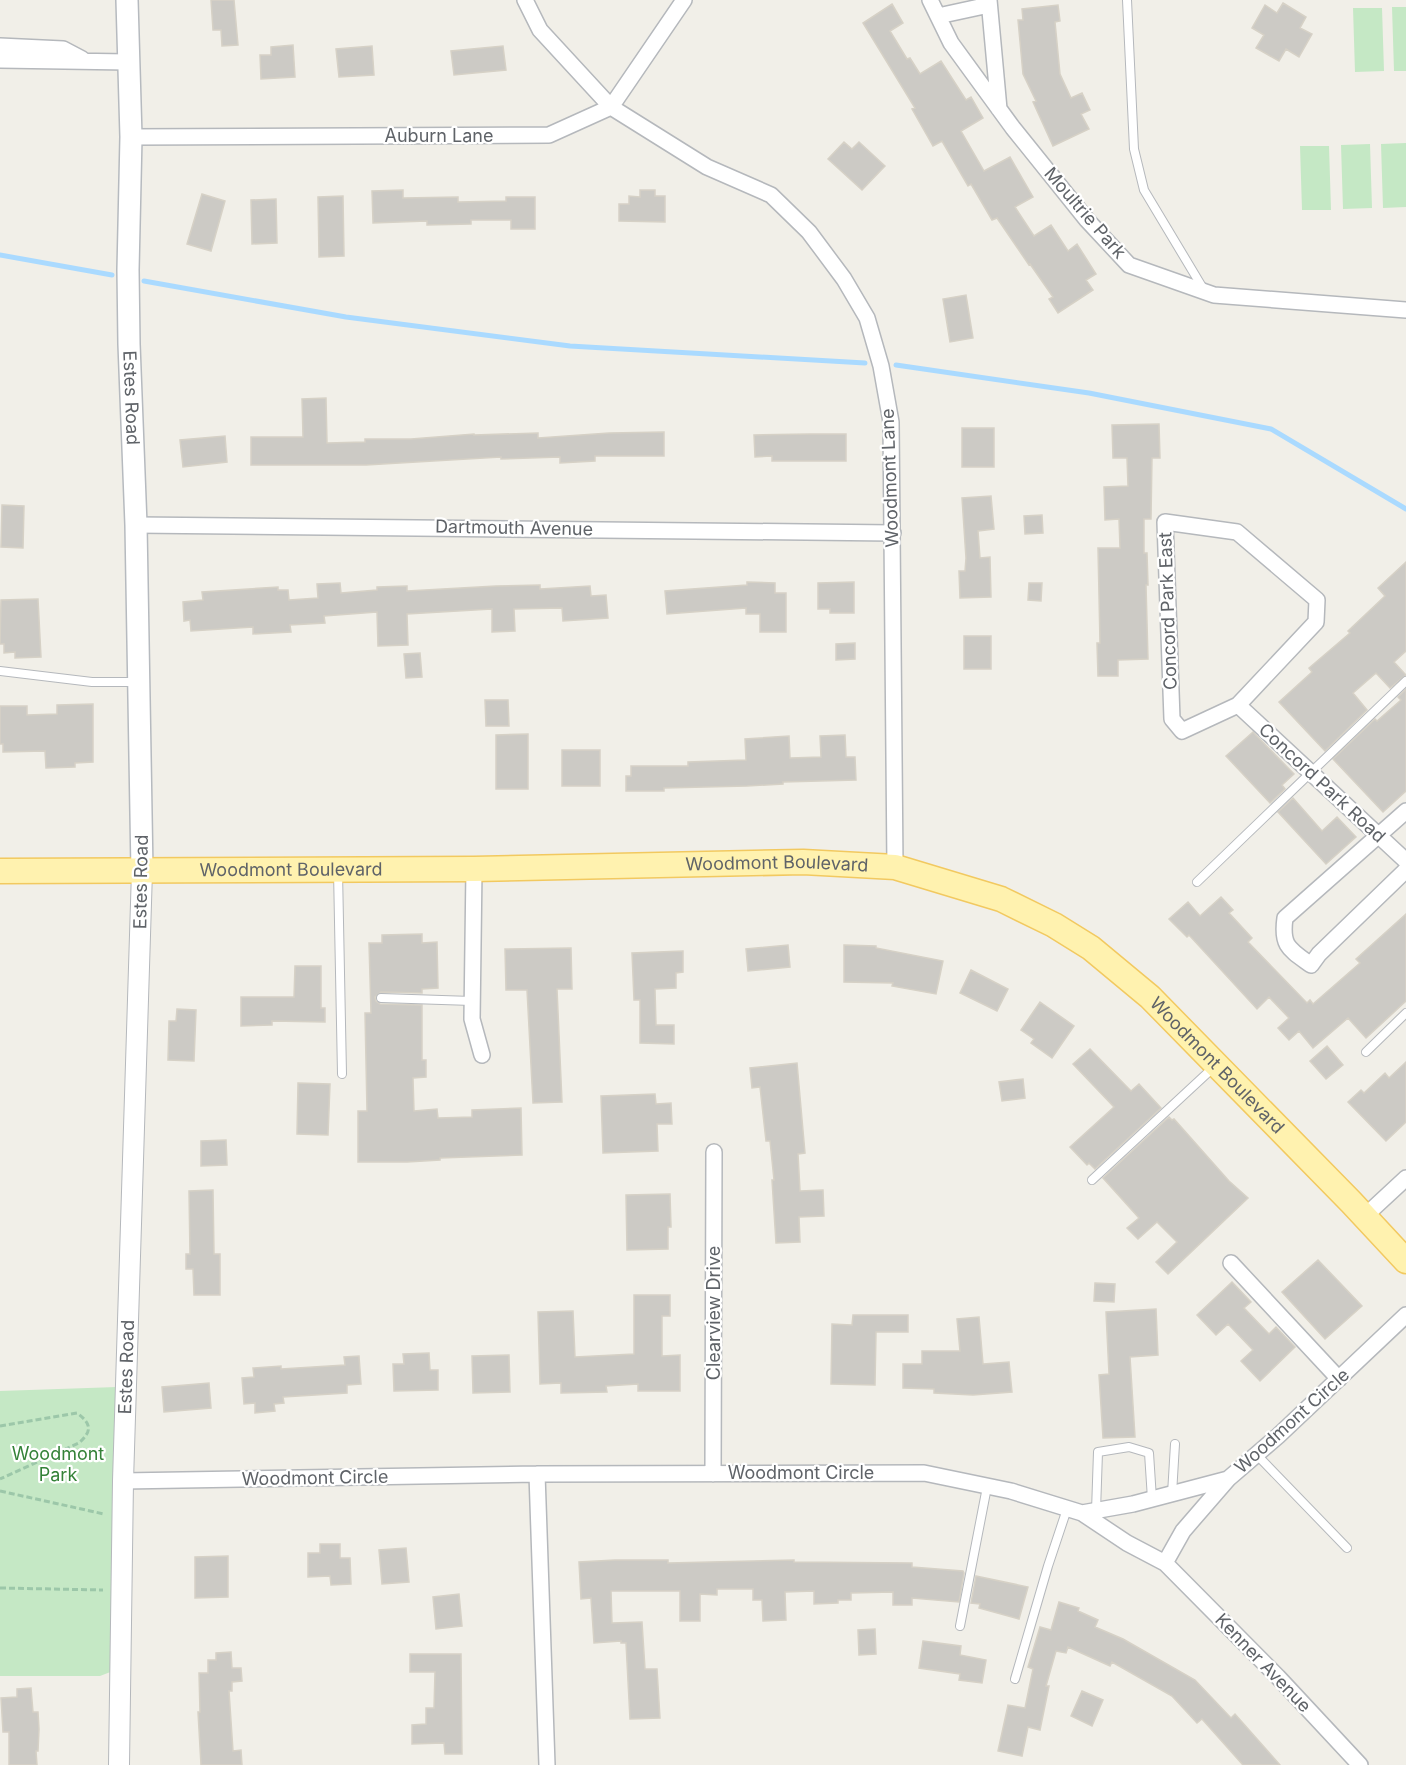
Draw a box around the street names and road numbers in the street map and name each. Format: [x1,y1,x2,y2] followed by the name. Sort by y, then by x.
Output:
[385,125,493,146] street label: Auburn Lane
[1040,163,1131,263] street label: Moultrie Park
[119,350,144,446] street label: Estes Road
[877,408,902,548] street label: Woodmont Lane
[435,516,593,539] street label: Dartmouth Avenue
[1154,532,1181,690] street label: Concord Park East
[1255,719,1390,847] street label: Concord Park Road
[129,835,152,929] street label: Estes Road
[685,851,869,876] street label: Woodmont Boulevard
[199,858,383,880] street label: Woodmont Boulevard
[1146,992,1289,1138] street label: Woodmont Boulevard
[703,1246,724,1380] street label: Clearview Drive
[114,1319,138,1415] street label: Estes Road
[1230,1364,1353,1478] street label: Woodmont Circle
[728,1462,874,1483] street label: Woodmont Circle
[241,1466,389,1489] street label: Woodmont Circle
[1211,1609,1316,1716] street label: Kenner Avenue

